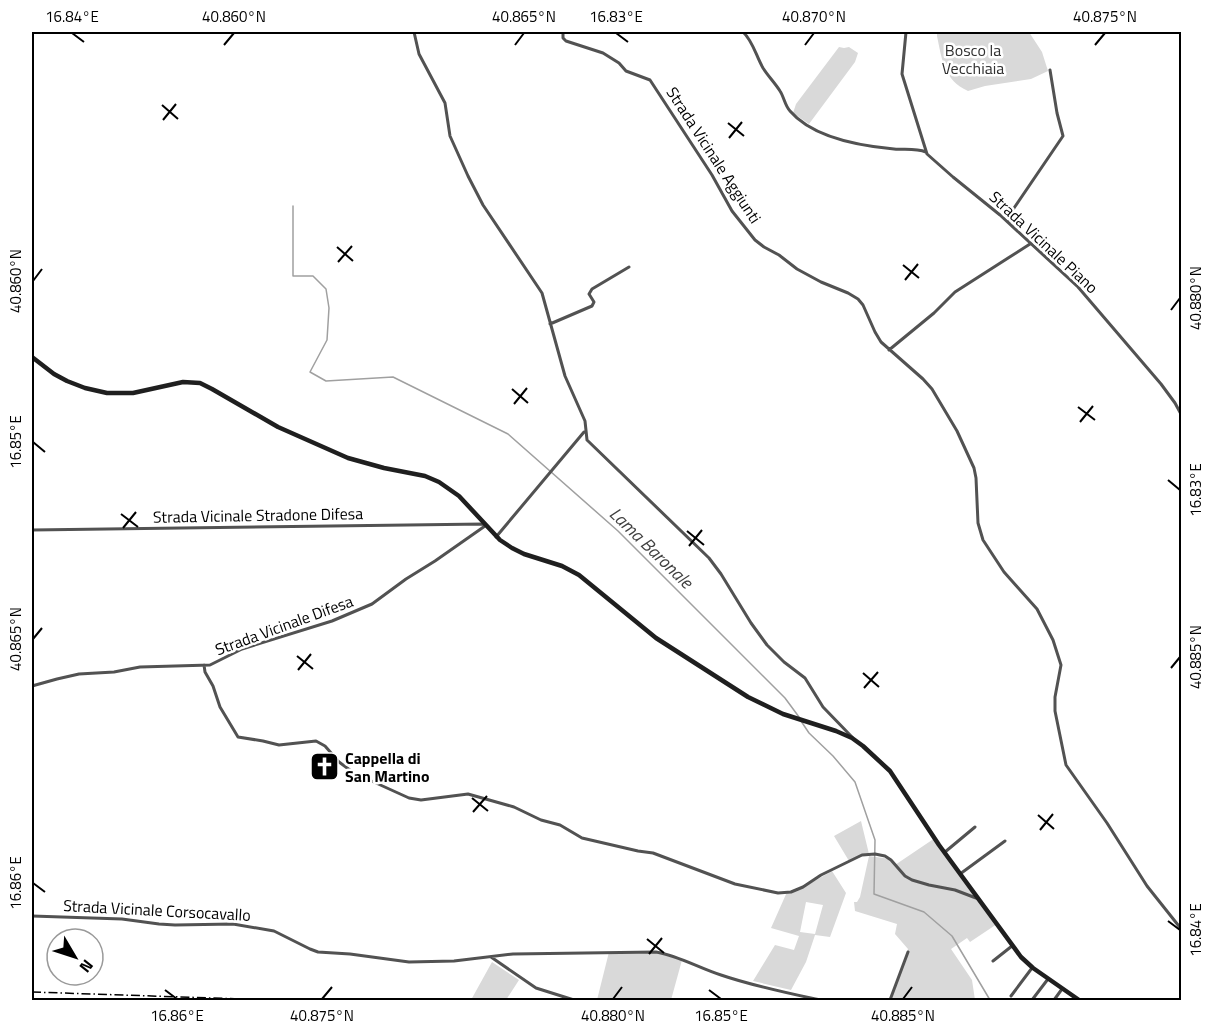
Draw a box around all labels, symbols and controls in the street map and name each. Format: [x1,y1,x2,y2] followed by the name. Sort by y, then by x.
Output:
[45,5,99,28] text: 16.84°E
[202,5,266,28] text: 40.860°N
[492,5,556,28] text: 40.865°N
[589,5,643,28] text: 16.83°E
[782,5,846,28] text: 40.870°N
[1073,5,1137,28] text: 40.875°N
[942,38,1004,80] park label: Bosco la Vecchiaia
[661,82,767,228] street label: Strada Vicinale Aggiunti
[984,185,1104,299] street label: Strada Vicinale Piano
[4,249,27,313] text: 40.860°N
[1184,266,1207,330] text: 40.880°N
[4,415,27,469] text: 16.85°E
[1184,463,1207,517] text: 16.83°E
[153,501,363,529] street label: Strada Vicinale Stradone Difesa
[603,501,701,596] water label: Lama Baronale
[212,589,356,661] street label: Strada Vicinale Difesa
[4,607,27,671] text: 40.865°N
[1184,625,1207,689] text: 40.885°N
[345,746,429,788] place label: Cappella di San Martino
[308,751,340,783] church icon: Cappella di San Martino
[4,856,27,910] text: 16.86°E
[63,893,251,927] street label: Strada Vicinale Corsocavallo
[1184,903,1207,957] text: 16.84°E
[45,927,105,987] north arrow
[74,955,99,978] text: N
[150,1004,204,1027] text: 16.86°E
[290,1004,354,1027] text: 40.875°N
[581,1004,645,1027] text: 40.880°N
[694,1004,748,1027] text: 16.85°E
[871,1004,935,1027] text: 40.885°N

